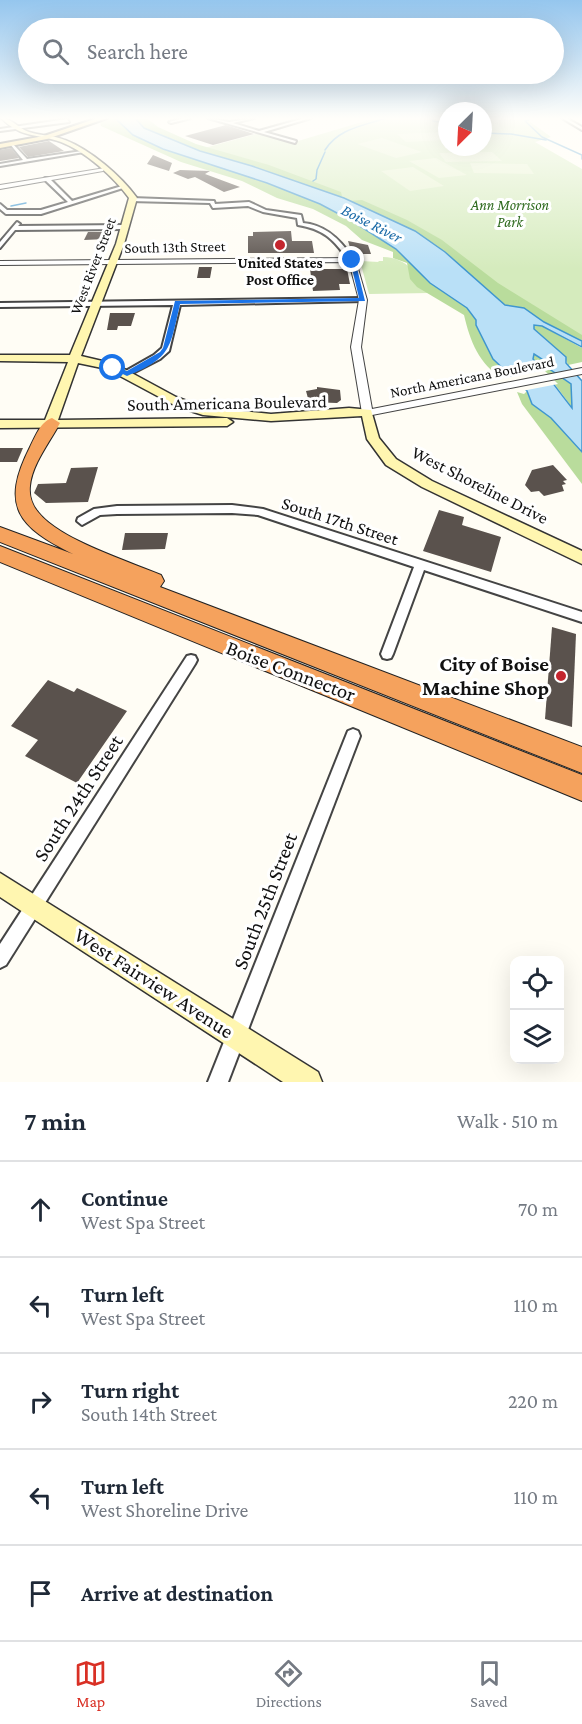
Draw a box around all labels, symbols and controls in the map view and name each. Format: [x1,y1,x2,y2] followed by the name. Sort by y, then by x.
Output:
[18,18,564,84] search box
[39,35,72,68] icon: search
[87,39,188,64] text: Search here
[438,102,492,156] north arrow
[470,197,550,230] park label: Ann Morrison Park
[339,201,405,246] water label: Boise River
[67,214,119,317] street label: West River Street
[124,238,227,256] street label: South 13th Street
[273,238,287,252] marker: United States Post Office
[338,246,364,272] route end
[238,255,323,288] place label: United States Post Office
[389,353,555,401] street label: North Americana Boulevard
[99,354,125,380] route start
[127,391,328,415] street label: South Americana Boulevard
[408,442,552,528] street label: West Shoreline Drive
[279,493,402,550] street label: South 17th Street
[223,635,360,707] street label: Boise Connector
[422,652,549,700] place label: City of Boise Machine Shop
[554,669,568,683] marker: City of Boise Machine Shop
[28,730,128,866] street label: South 24th Street
[228,828,303,973] street label: South 25th Street
[70,923,238,1043] street label: West Fairview Avenue
[510,956,564,1064] map controls
[510,956,564,1010] button: locate
[510,1010,564,1064] button: layers
[24,1107,86,1136] text: 7 min
[457,1110,558,1132] text: Walk · 510 m
[81,1186,168,1211] text: Continue
[24,1193,57,1226] icon: ahead
[518,1198,558,1220] text: 70 m
[81,1211,205,1233] text: West Spa Street
[81,1282,164,1307] text: Turn left
[24,1289,57,1322] icon: left
[514,1294,558,1316] text: 110 m
[81,1307,205,1329] text: West Spa Street
[81,1378,179,1403] text: Turn right
[24,1385,57,1418] icon: right
[508,1390,558,1412] text: 220 m
[81,1403,217,1425] text: South 14th Street
[81,1474,164,1499] text: Turn left
[24,1481,57,1514] icon: left
[514,1486,558,1508] text: 110 m
[81,1499,248,1521] text: West Shoreline Drive
[24,1577,57,1610] icon: arrive
[81,1581,273,1606] text: Arrive at destination
[74,1657,107,1710] tab: Map
[256,1657,322,1710] tab: Directions
[470,1657,508,1710] tab: Saved

